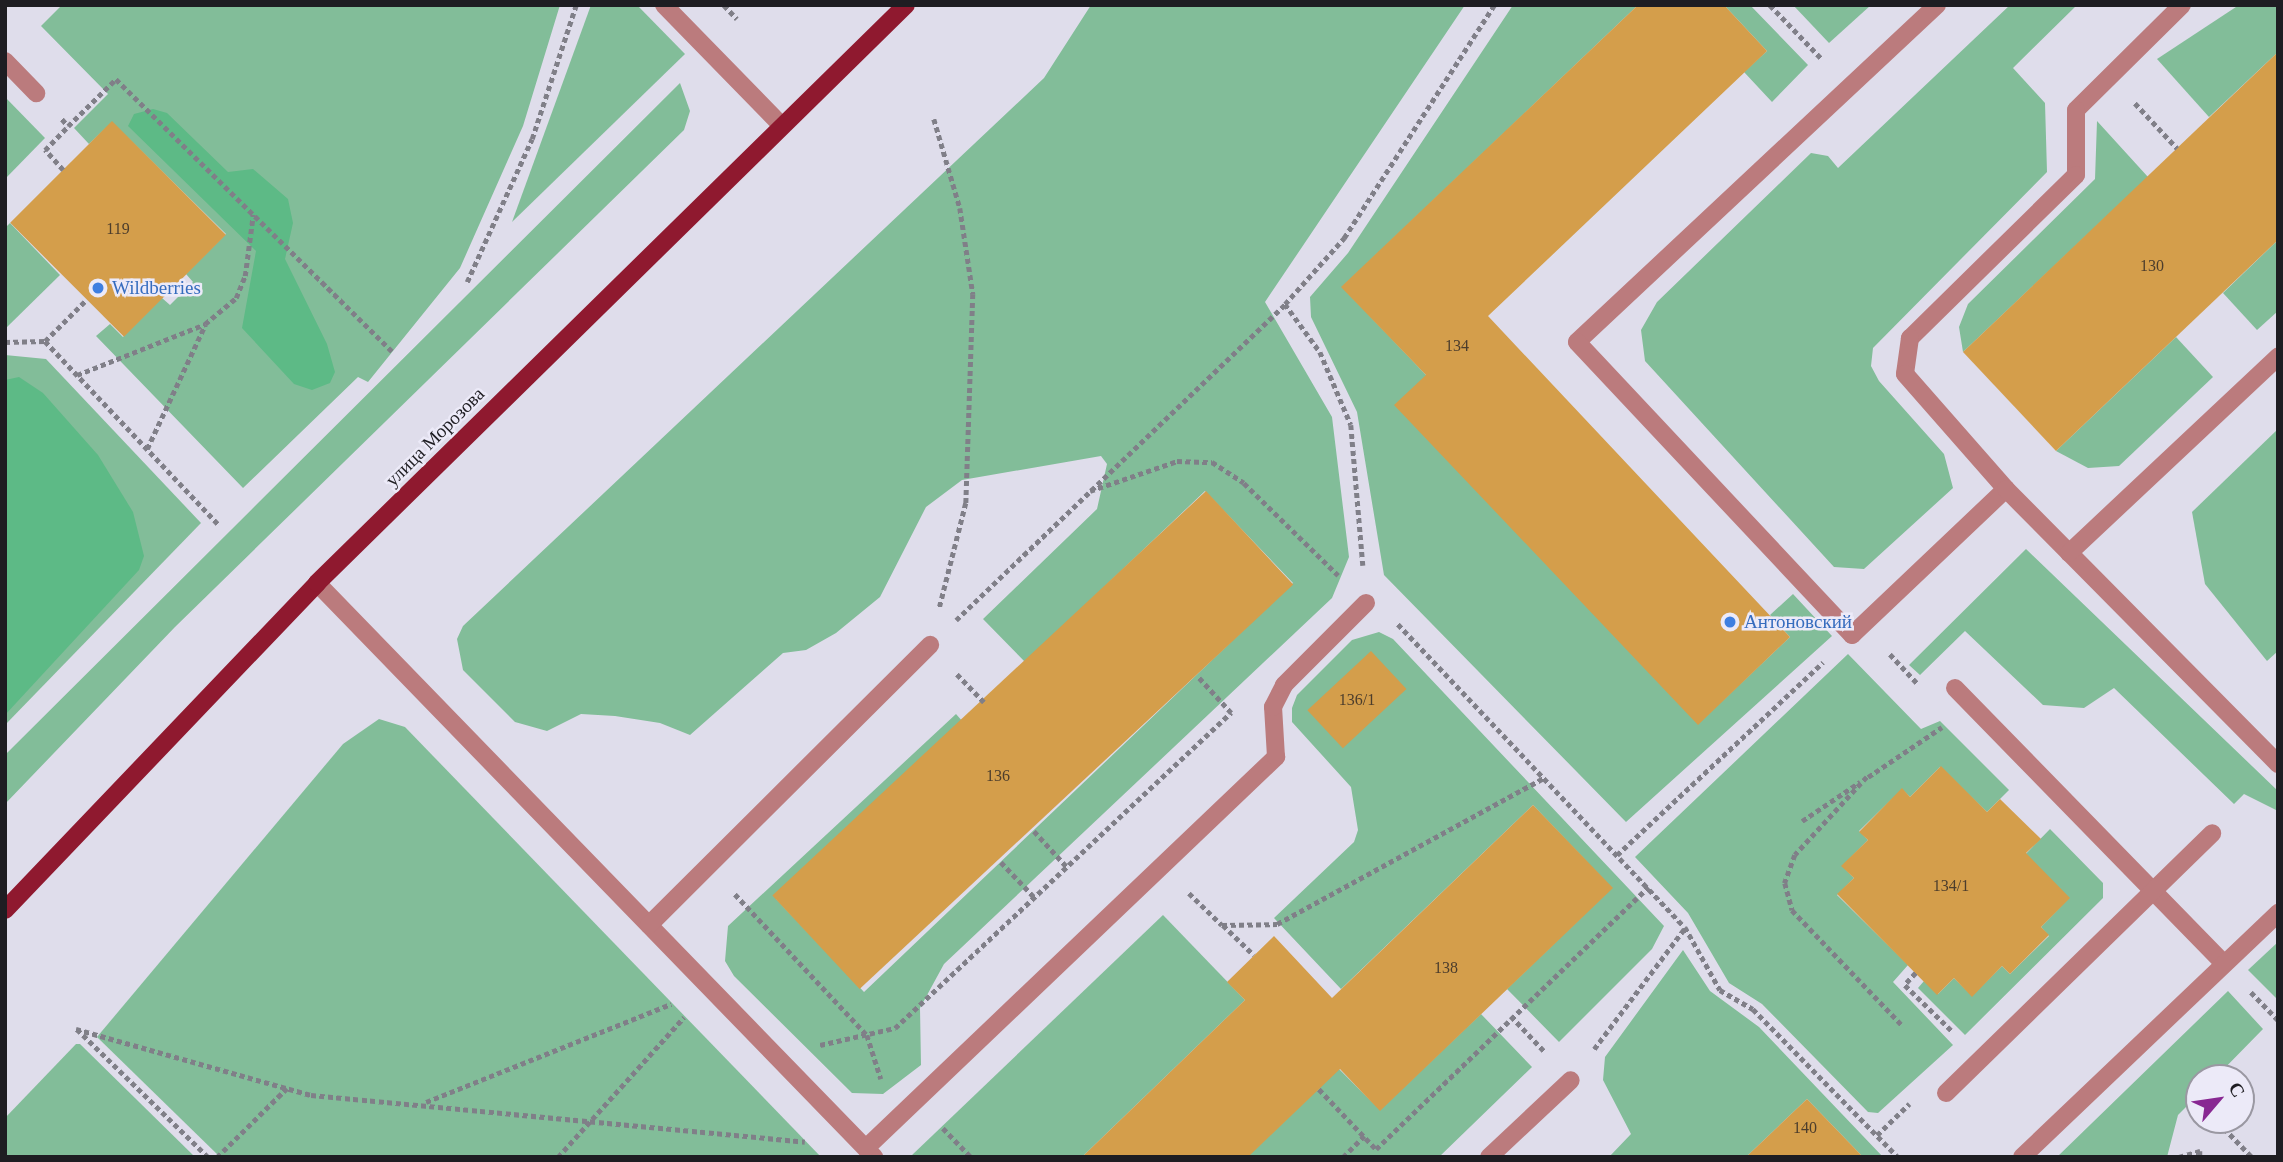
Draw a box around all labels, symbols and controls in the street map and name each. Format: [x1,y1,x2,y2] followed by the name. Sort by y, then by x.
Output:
[106,219,130,239] house number: 119
[2140,256,2164,276] house number: 130
[112,277,201,299] place label: Wildberries
[90,280,106,296] marker: Wildberries
[1445,336,1469,356] house number: 134
[381,383,489,491] street label: улица Морозова
[1744,611,1852,633] place label: Антоновский
[1722,614,1738,630] marker: Антоновский
[1339,690,1375,710] house number: 136/1
[986,766,1010,786] house number: 136
[1933,876,1969,896] house number: 134/1
[1434,958,1458,978] house number: 138
[2185,1064,2255,1134] north arrow
[2225,1078,2250,1101] text: С
[1793,1118,1817,1138] house number: 140

